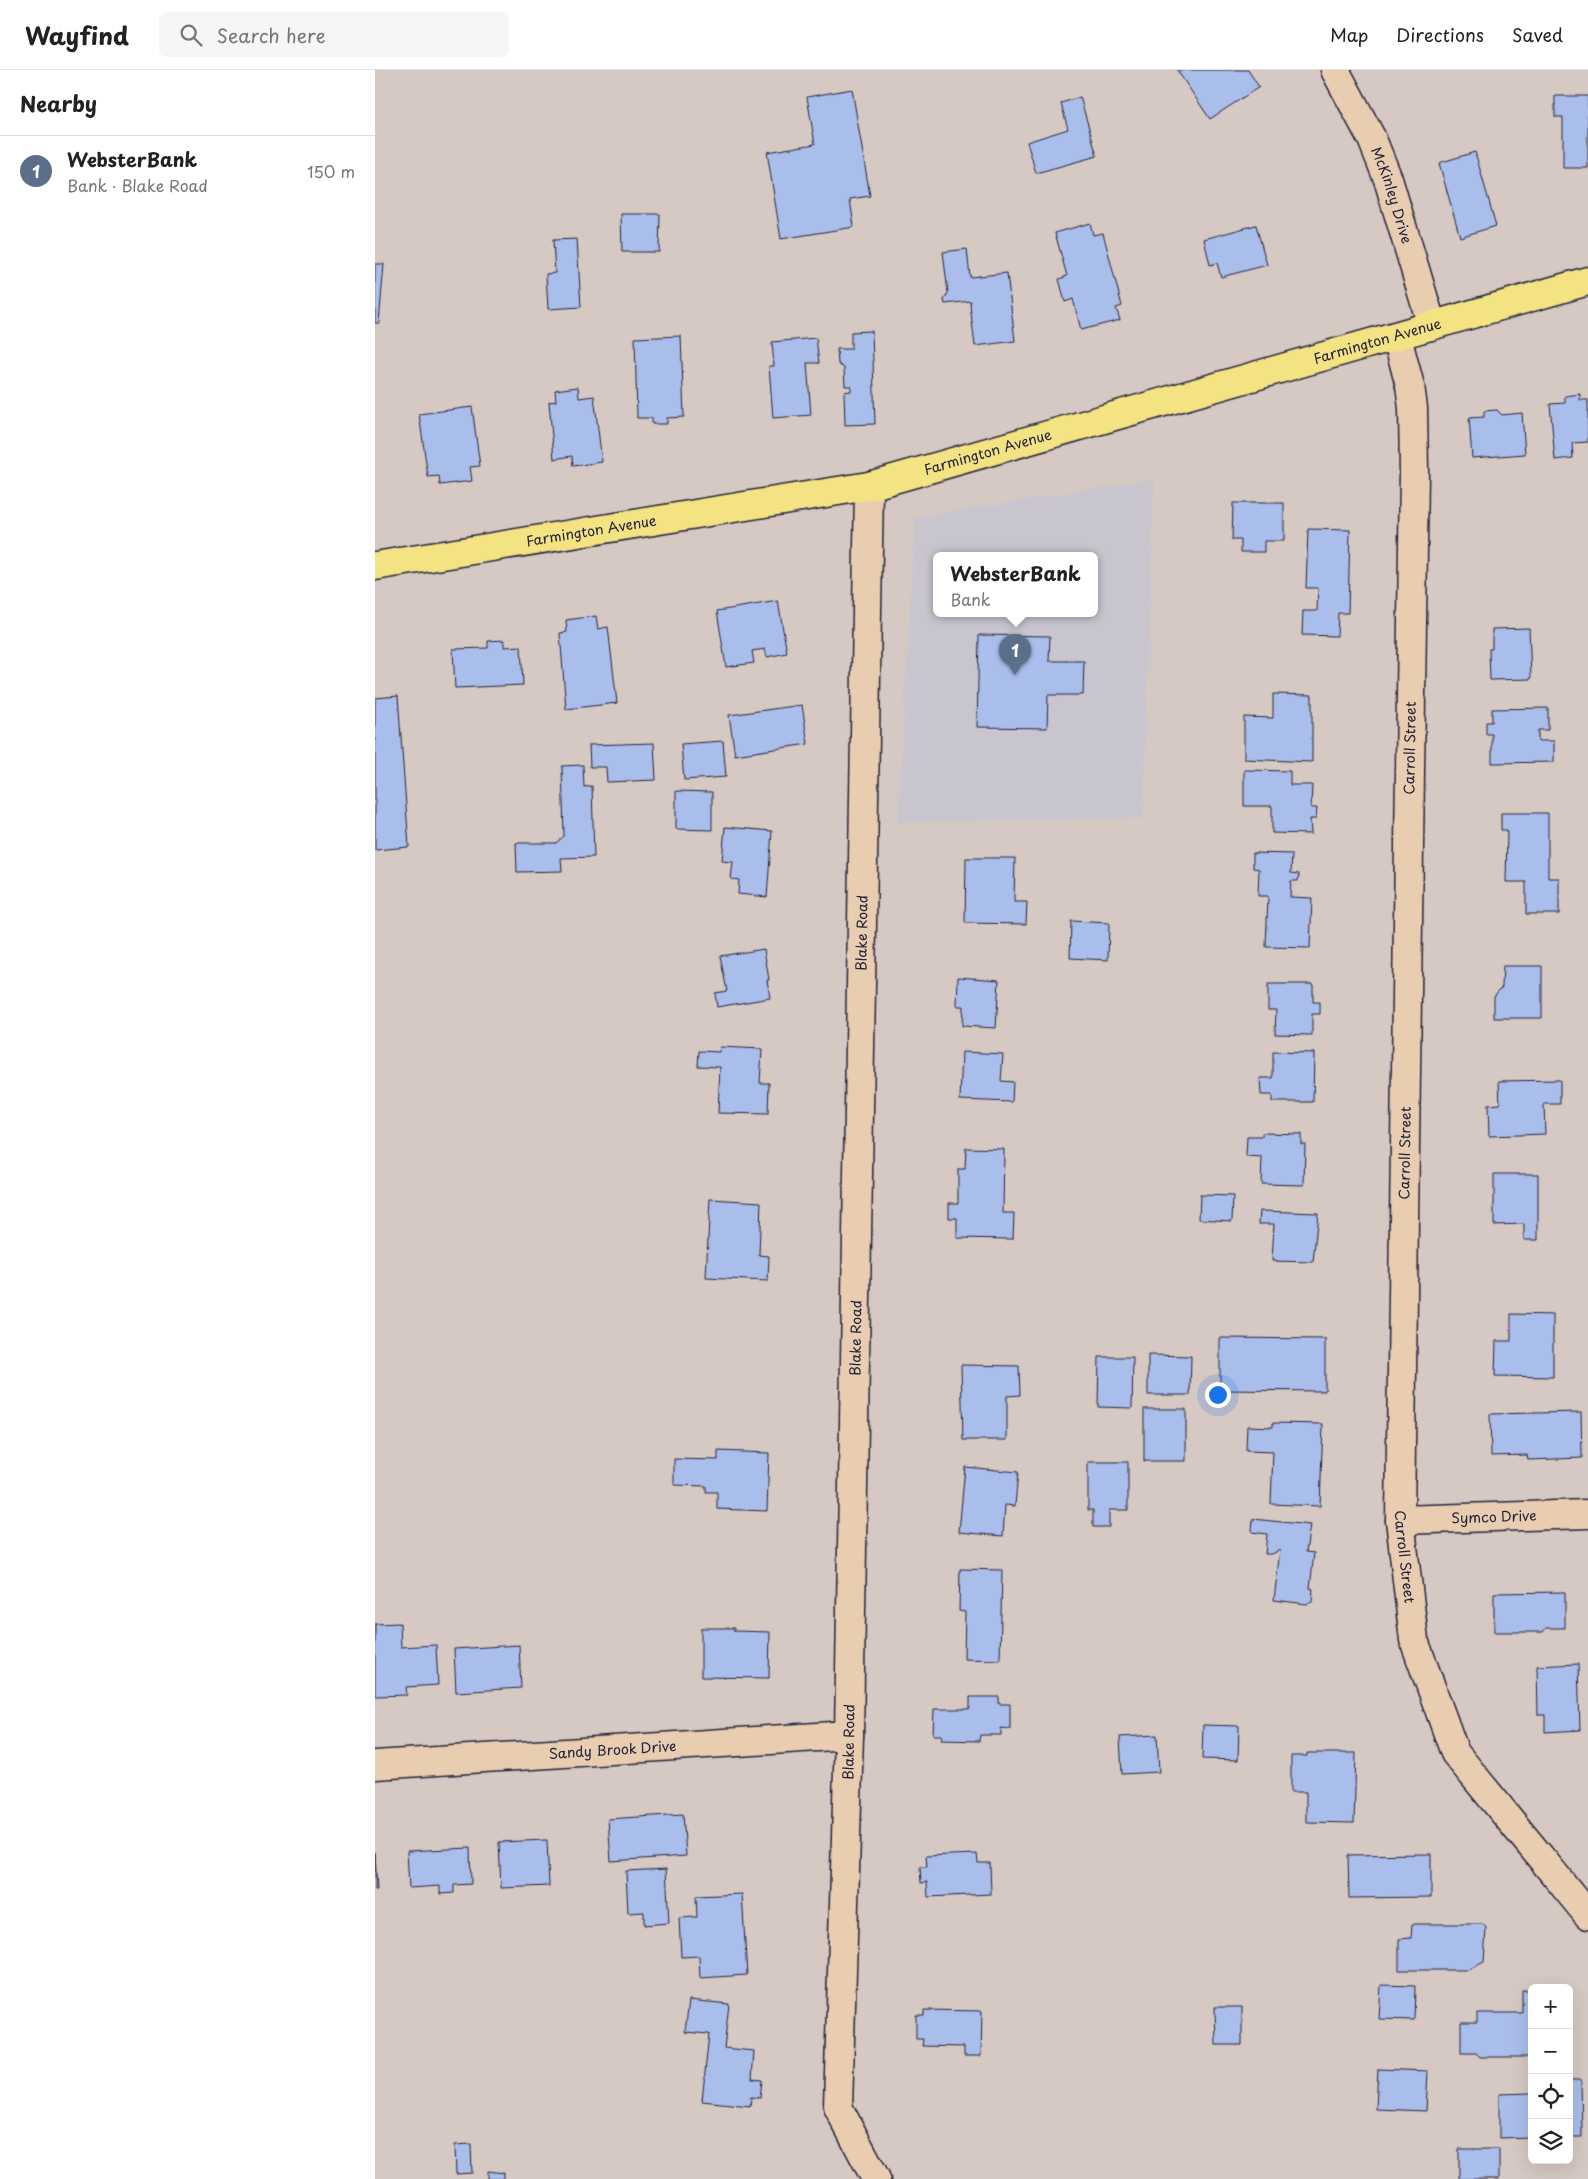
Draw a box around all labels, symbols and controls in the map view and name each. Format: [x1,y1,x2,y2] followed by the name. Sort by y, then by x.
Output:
[159,12,509,57] search box
[25,17,129,53] text: Wayfind
[177,21,205,49] icon: search
[217,21,325,49] text: Search here
[1330,21,1368,48] text: Map
[1396,21,1484,48] text: Directions
[1512,21,1563,48] text: Saved
[20,87,97,119] text: Nearby
[1366,144,1418,246] street label: McKinley Drive
[67,145,197,173] text: WebsterBank
[32,159,40,183] text: 1
[307,159,355,183] text: 150 m
[67,173,208,197] text: Bank · Blake Road
[1311,312,1444,369] street label: Farmington Avenue
[921,423,1054,480] street label: Farmington Avenue
[524,510,658,551] street label: Farmington Avenue
[933,552,1098,617] popup
[950,559,1081,587] text: WebsterBank
[950,587,991,611] text: Bank
[999,634,1031,675] pin: 1
[1398,701,1421,795] street label: Carroll Street
[850,895,873,971] street label: Blake Road
[1393,1106,1416,1200] street label: Carroll Street
[844,1300,867,1376] street label: Blake Road
[1205,1382,1231,1408] your location
[1451,1505,1537,1528] street label: Symco Drive
[1390,1510,1421,1605] street label: Carroll Street
[837,1704,860,1780] street label: Blake Road
[548,1735,677,1764] street label: Sandy Brook Drive
[1528,1984,1573,2164] map controls
[1528,1984,1573,2029] button: +
[1528,2029,1573,2074] button: −
[1528,2074,1573,2119] button: locate
[1528,2119,1573,2164] button: layers

